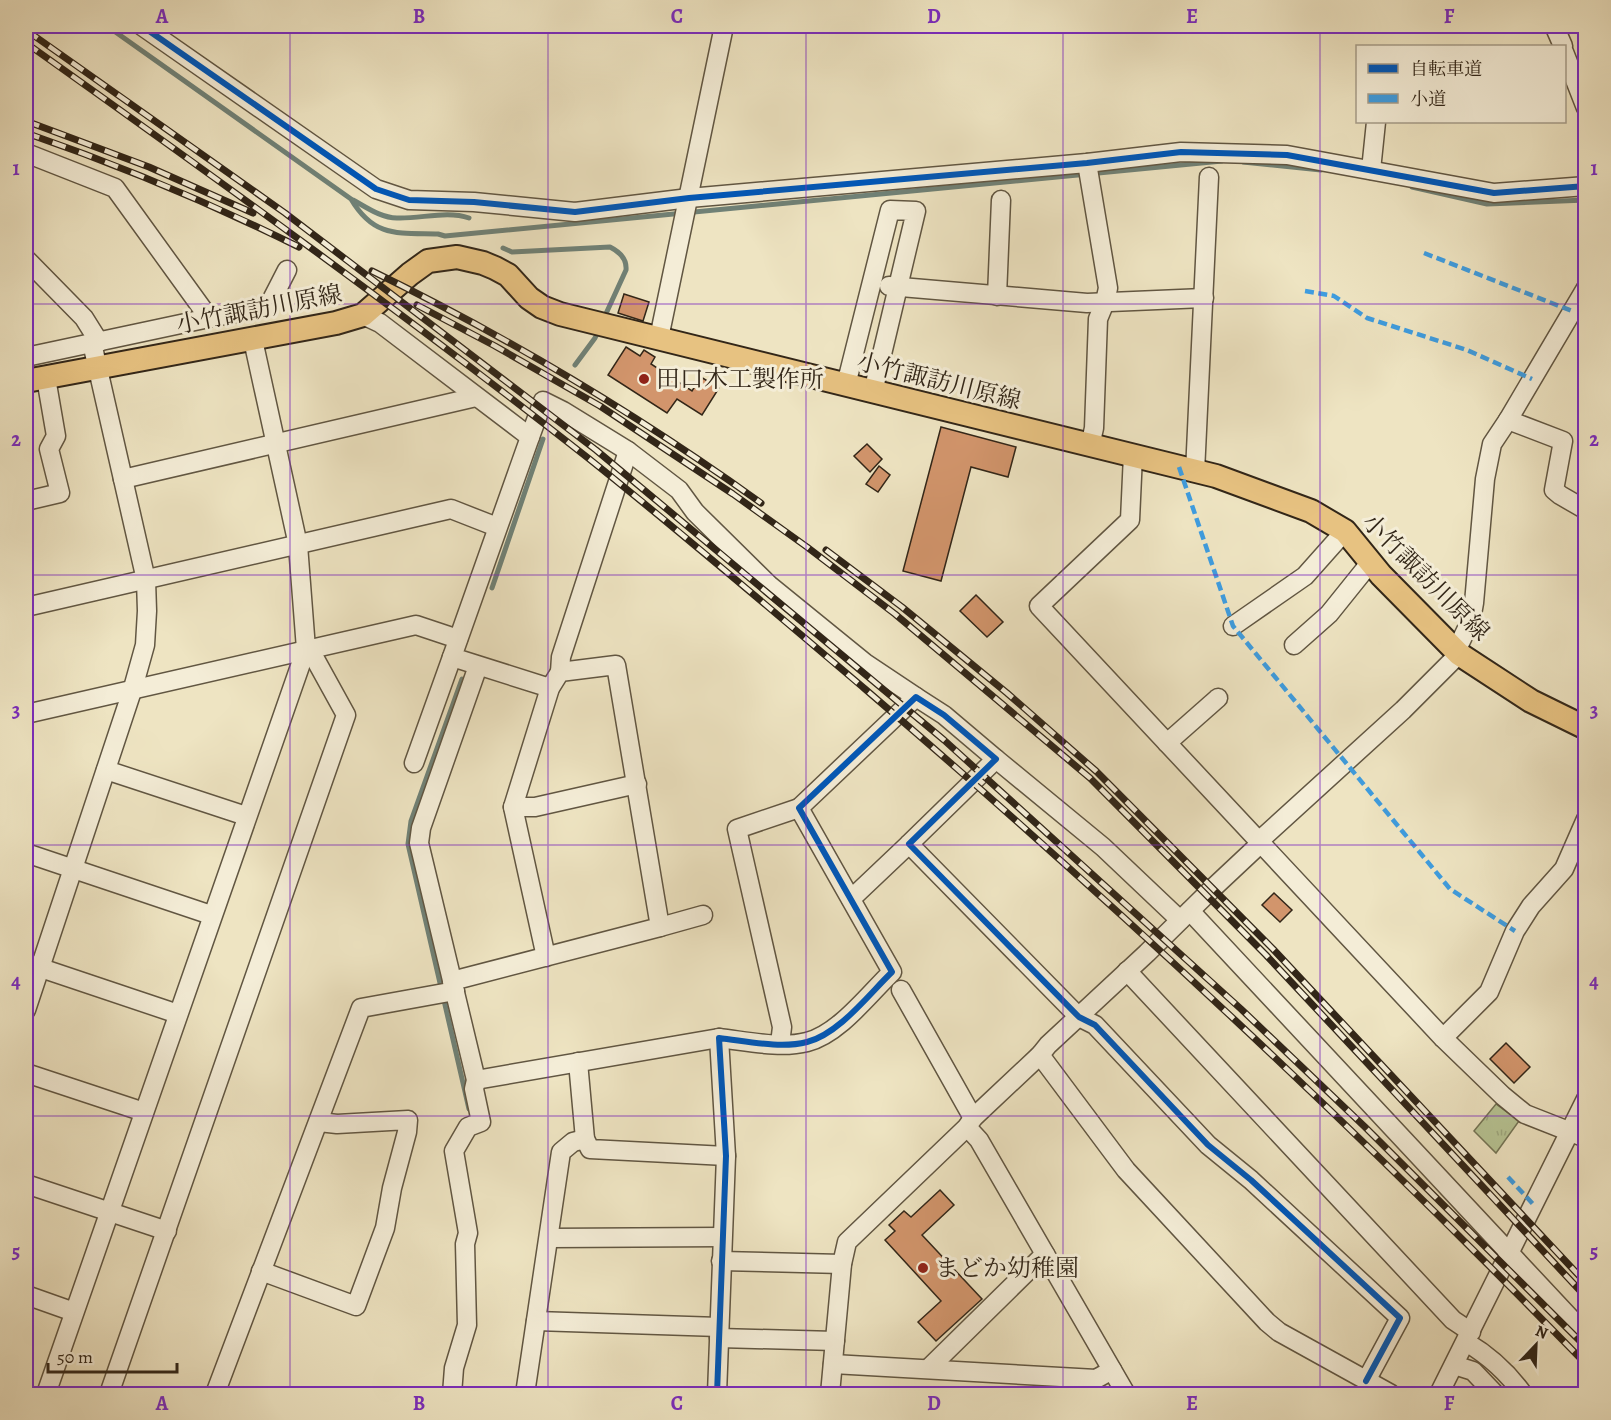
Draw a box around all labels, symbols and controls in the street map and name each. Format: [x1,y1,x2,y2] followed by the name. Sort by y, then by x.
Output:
[155,3,169,30] text: A
[413,3,425,30] text: B
[671,3,683,30] text: C
[927,3,941,30] text: D
[1186,3,1198,30] text: E
[1444,3,1455,30] text: F
[1356,45,1566,123] legend
[1410,57,1482,81] text: 自転車道
[1410,87,1446,111] text: 小道
[12,155,20,182] text: 1
[1590,155,1598,182] text: 1
[173,277,345,341] street label: 小竹諏訪川原線
[854,345,1024,417] street label: 小竹諏訪川原線
[656,363,824,395] place label: 田口木工製作所
[637,372,651,386] marker: 田口木工製作所
[11,426,21,453] text: 2
[1589,426,1599,453] text: 2
[1355,506,1497,648] street label: 小竹諏訪川原線
[12,697,20,724] text: 3
[1590,697,1598,724] text: 3
[11,968,21,995] text: 4
[1589,968,1599,995] text: 4
[12,1238,20,1265] text: 5
[1590,1238,1598,1265] text: 5
[935,1252,1079,1284] place label: まどか幼稚園
[916,1261,930,1275] marker: まどか幼稚園
[1506,1315,1566,1375] north arrow
[1532,1320,1551,1345] text: N
[48,1336,177,1374] scale bar
[57,1345,93,1369] text: 50 m
[155,1390,169,1417] text: A
[413,1390,425,1417] text: B
[671,1390,683,1417] text: C
[927,1390,941,1417] text: D
[1186,1390,1198,1417] text: E
[1444,1390,1455,1417] text: F

